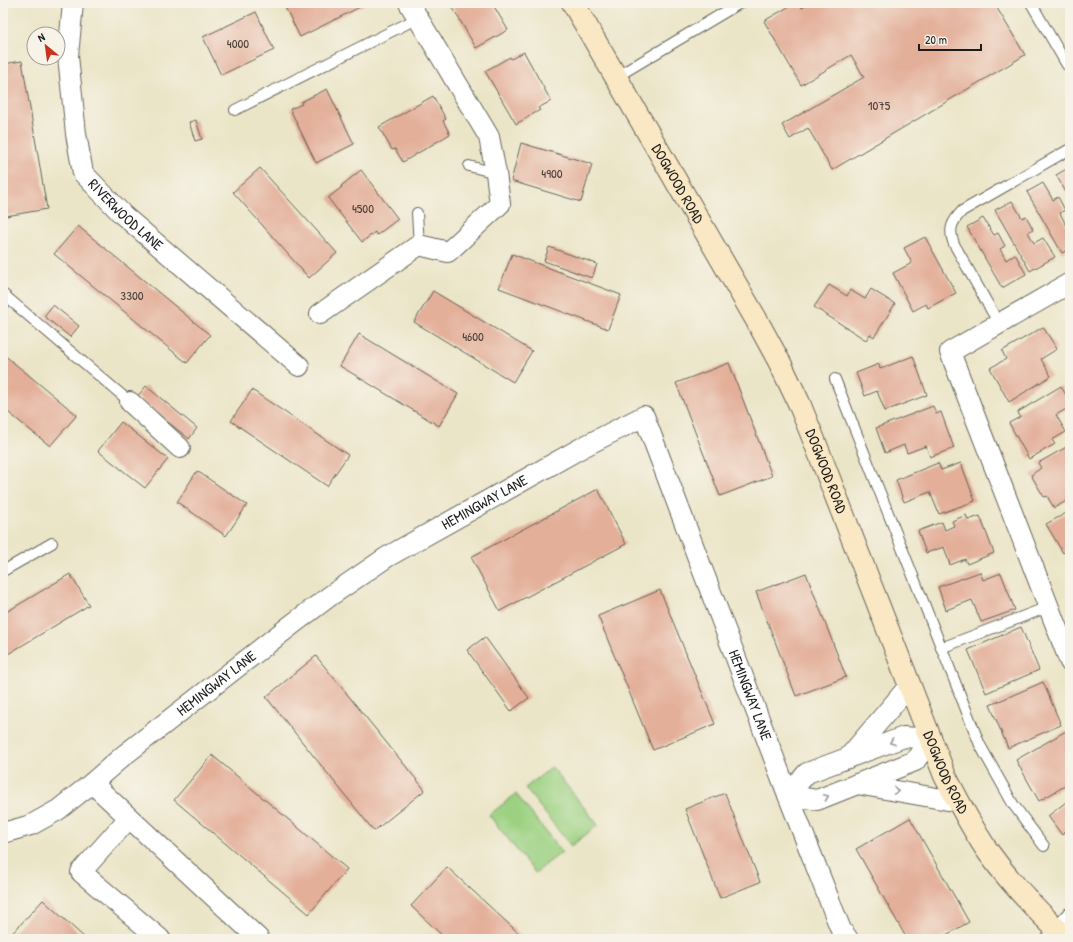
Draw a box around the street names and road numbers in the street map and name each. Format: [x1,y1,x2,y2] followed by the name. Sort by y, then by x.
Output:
[647,140,710,228] street label: DOGWOOD ROAD
[84,174,168,255] street label: RIVERWOOD LANE
[801,426,853,517] street label: DOGWOOD ROAD
[437,469,531,534] street label: HEMINGWAY LANE
[172,645,261,720] street label: HEMINGWAY LANE
[724,647,777,744] street label: HEMINGWAY LANE
[918,728,974,818] street label: DOGWOOD ROAD

